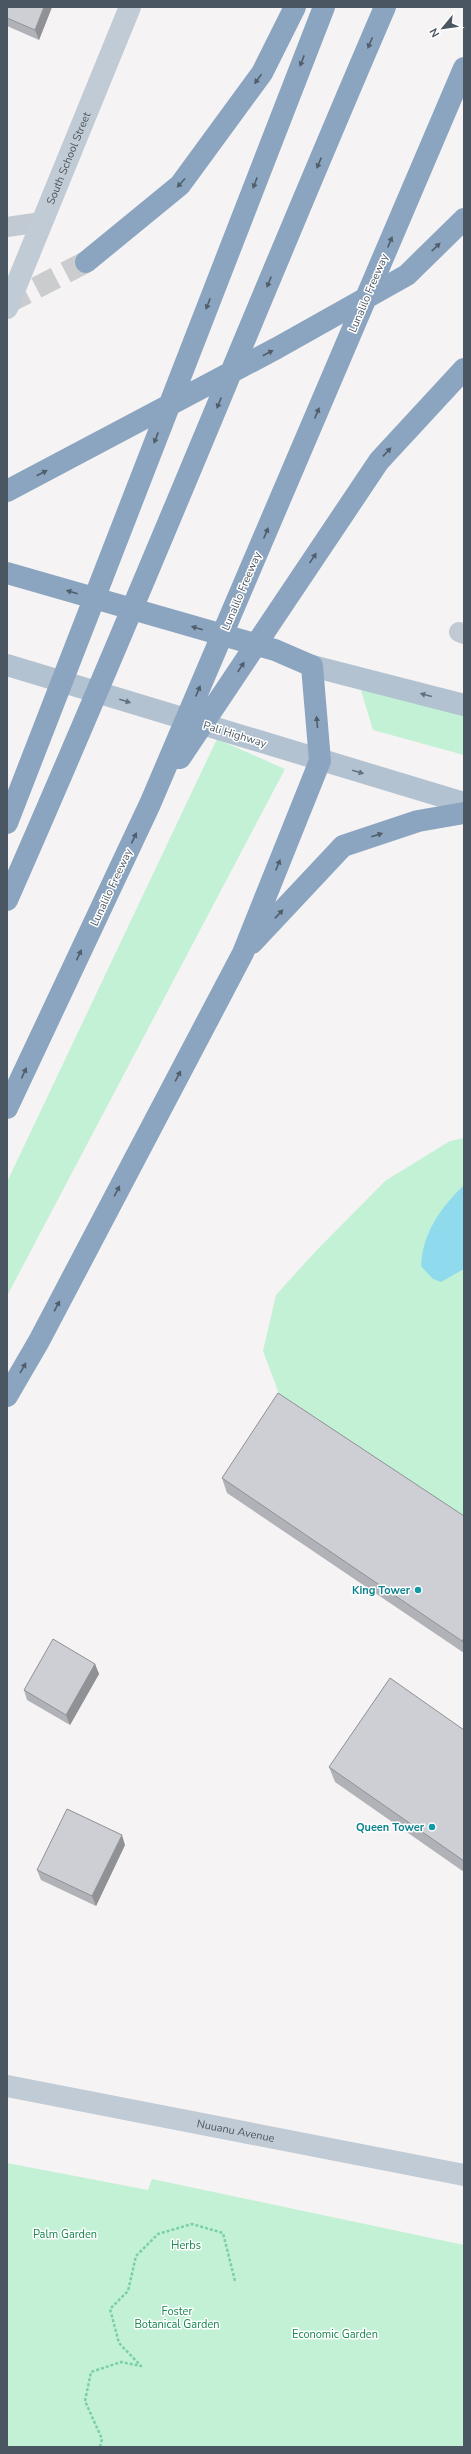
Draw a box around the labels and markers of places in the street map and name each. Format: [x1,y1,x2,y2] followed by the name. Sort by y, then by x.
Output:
[352,1583,411,1598] place label: King Tower
[413,1585,423,1595] marker: King Tower
[356,1820,425,1835] place label: Queen Tower
[427,1822,437,1832] marker: Queen Tower

